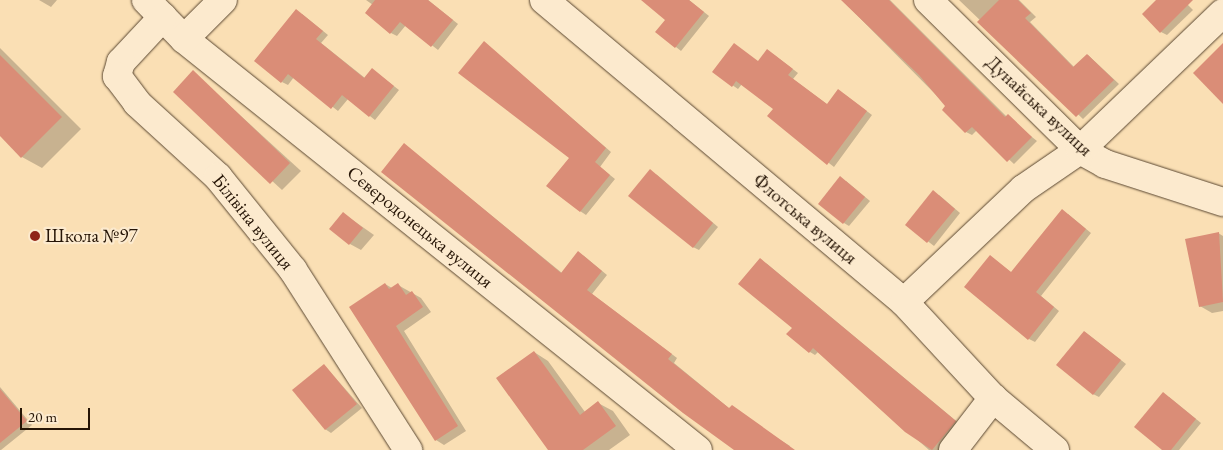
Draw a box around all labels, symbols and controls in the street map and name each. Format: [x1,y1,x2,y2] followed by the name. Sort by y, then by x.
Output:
[981,51,1097,161] street label: Дунайська вулиця
[342,161,498,293] street label: Сєвєродонецька вулиця
[748,169,862,269] street label: Флотська вулиця
[207,170,299,274] street label: Білівіна вулиця
[45,225,138,247] place label: Школа №97
[29,230,41,242] marker: Школа №97
[22,398,92,430] scale bar
[28,407,57,426] text: 20 m

